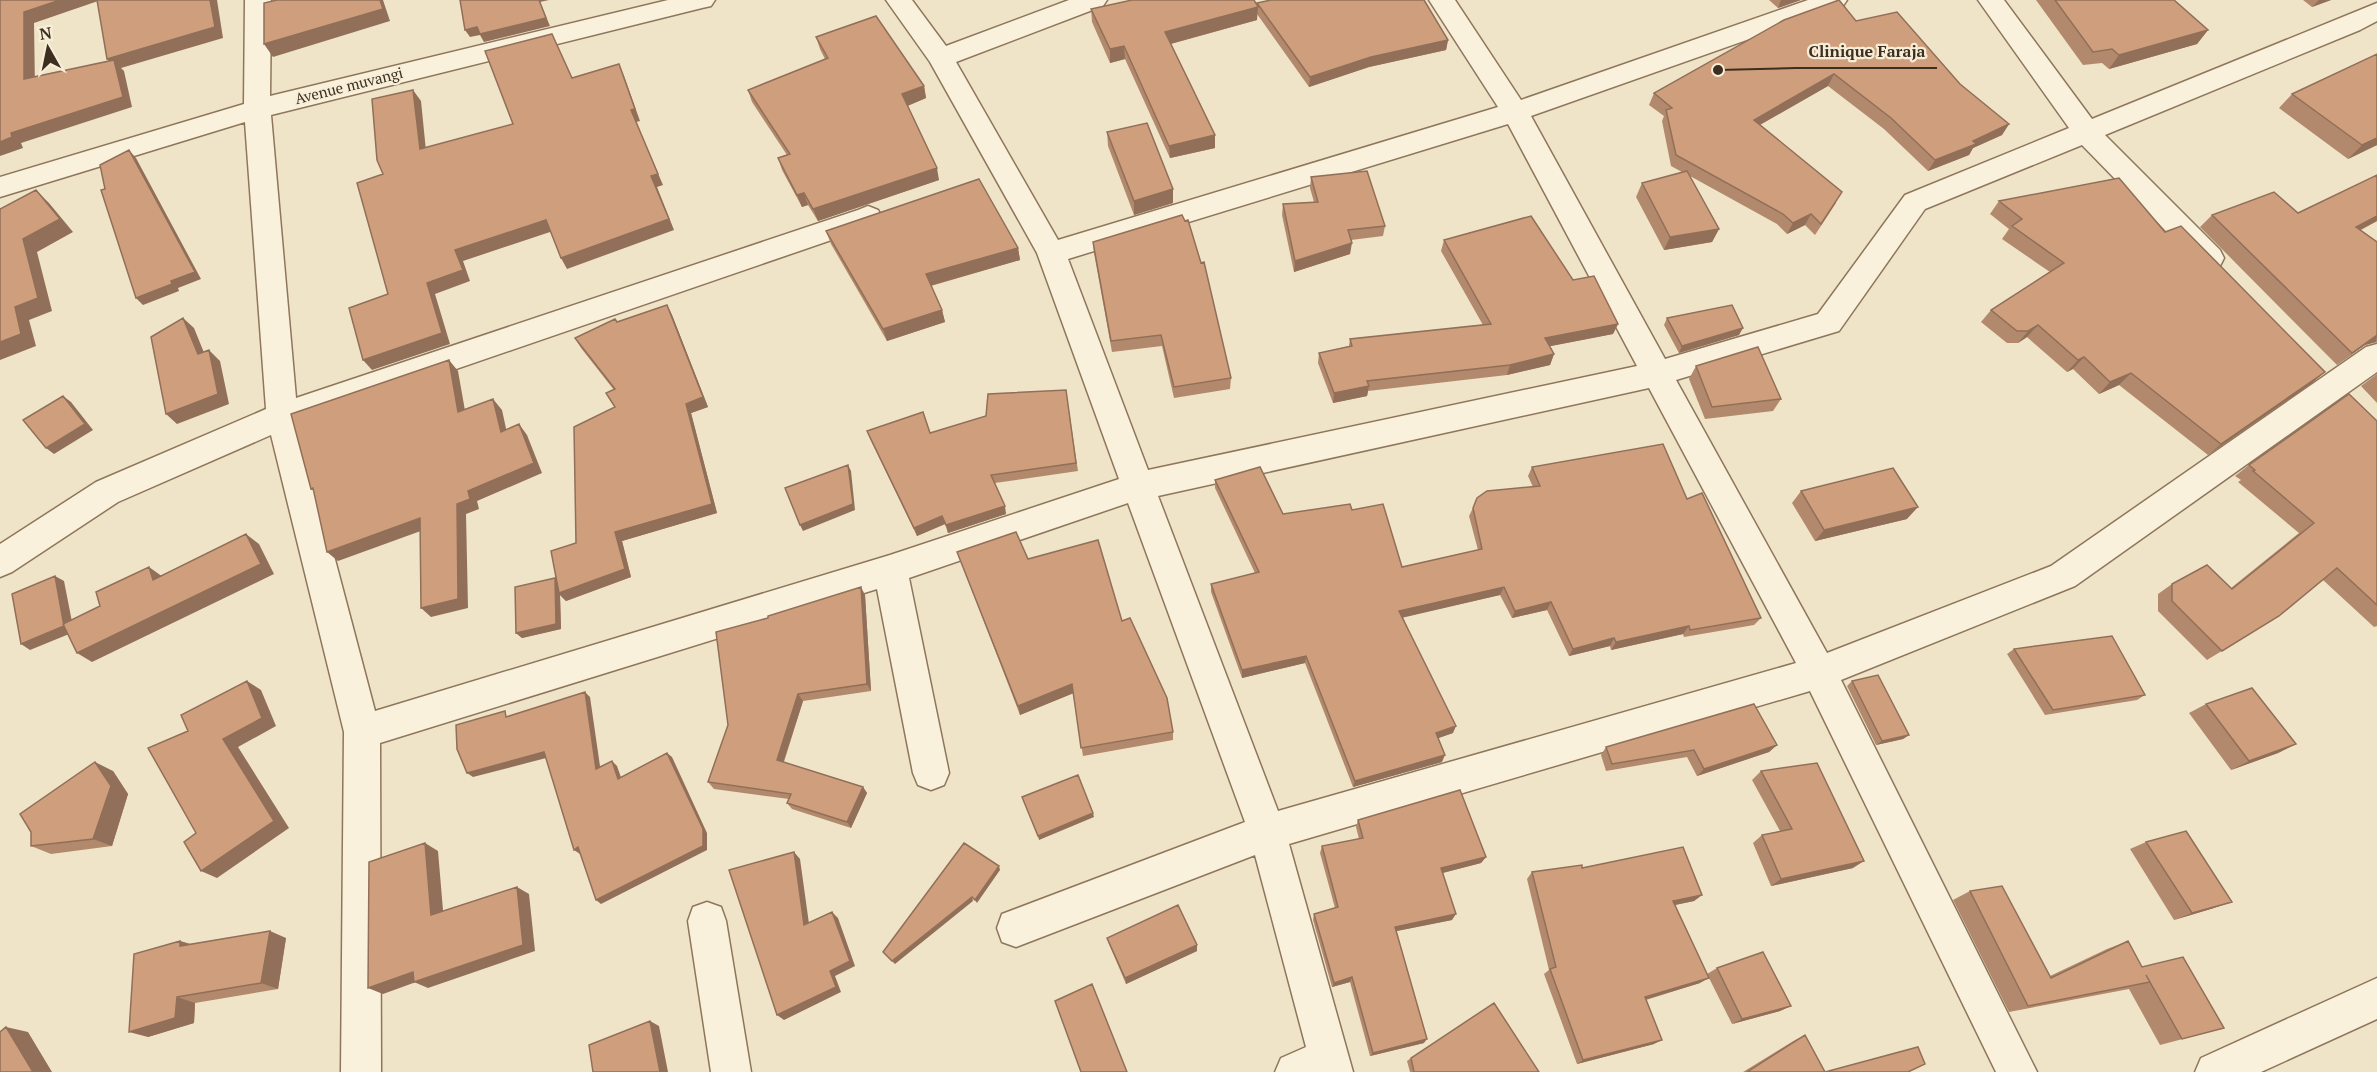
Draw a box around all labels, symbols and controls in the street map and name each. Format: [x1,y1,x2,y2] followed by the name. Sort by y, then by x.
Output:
[18,18,78,78] north arrow
[38,21,53,45] text: N
[1796,34,1937,68] callout: Clinique Faraja
[1809,40,1926,62] text: Clinique Faraja
[293,62,405,108] street label: Avenue muvangi

